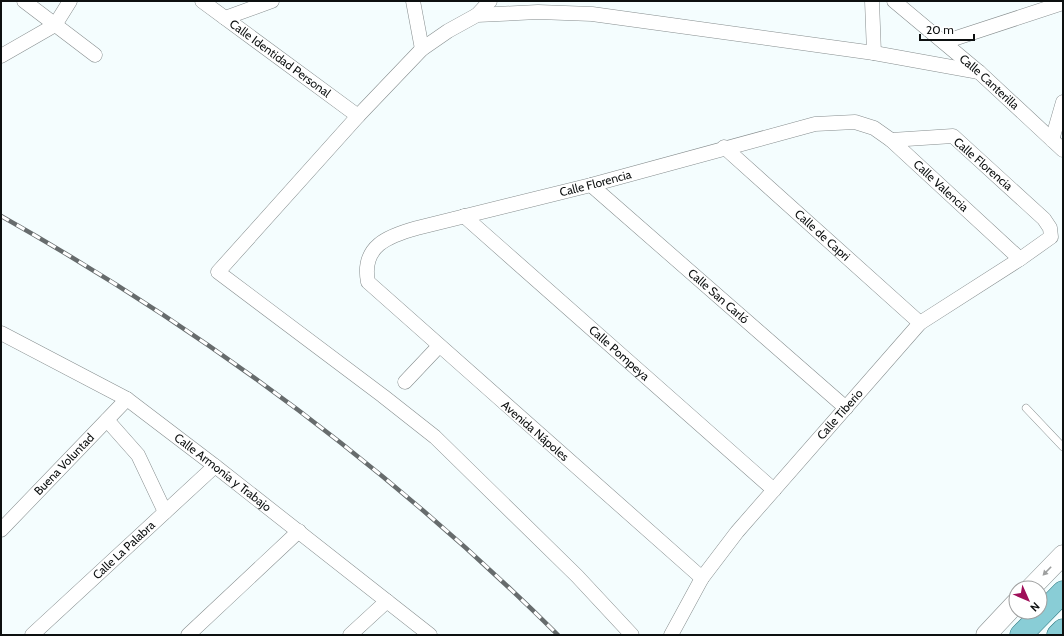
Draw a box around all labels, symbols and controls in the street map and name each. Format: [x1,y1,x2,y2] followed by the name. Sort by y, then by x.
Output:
[227,16,334,100] street label: Calle Identidad Personal
[920,16,974,42] scale bar
[926,22,954,37] text: 20 m
[957,51,1023,113] street label: Calle Canterilla
[951,134,1016,194] street label: Calle Florencia
[910,156,972,215] street label: Calle Valencia
[558,166,633,200] street label: Calle Florencia
[792,206,853,264] street label: Calle de Capri
[685,265,752,327] street label: Calle San Carló
[586,322,653,384] street label: Calle Pompeya
[813,385,866,442] street label: Calle Tiberio
[499,397,572,464] street label: Avenida Nápoles
[31,430,97,498] street label: Buena Voluntad
[172,430,275,515] street label: Calle Armonía y Trabajo
[89,517,158,582] street label: Calle La Palabra
[1042,566,1052,576] one-way arrow
[1008,580,1048,620] north arrow
[1027,599,1043,615] text: N

